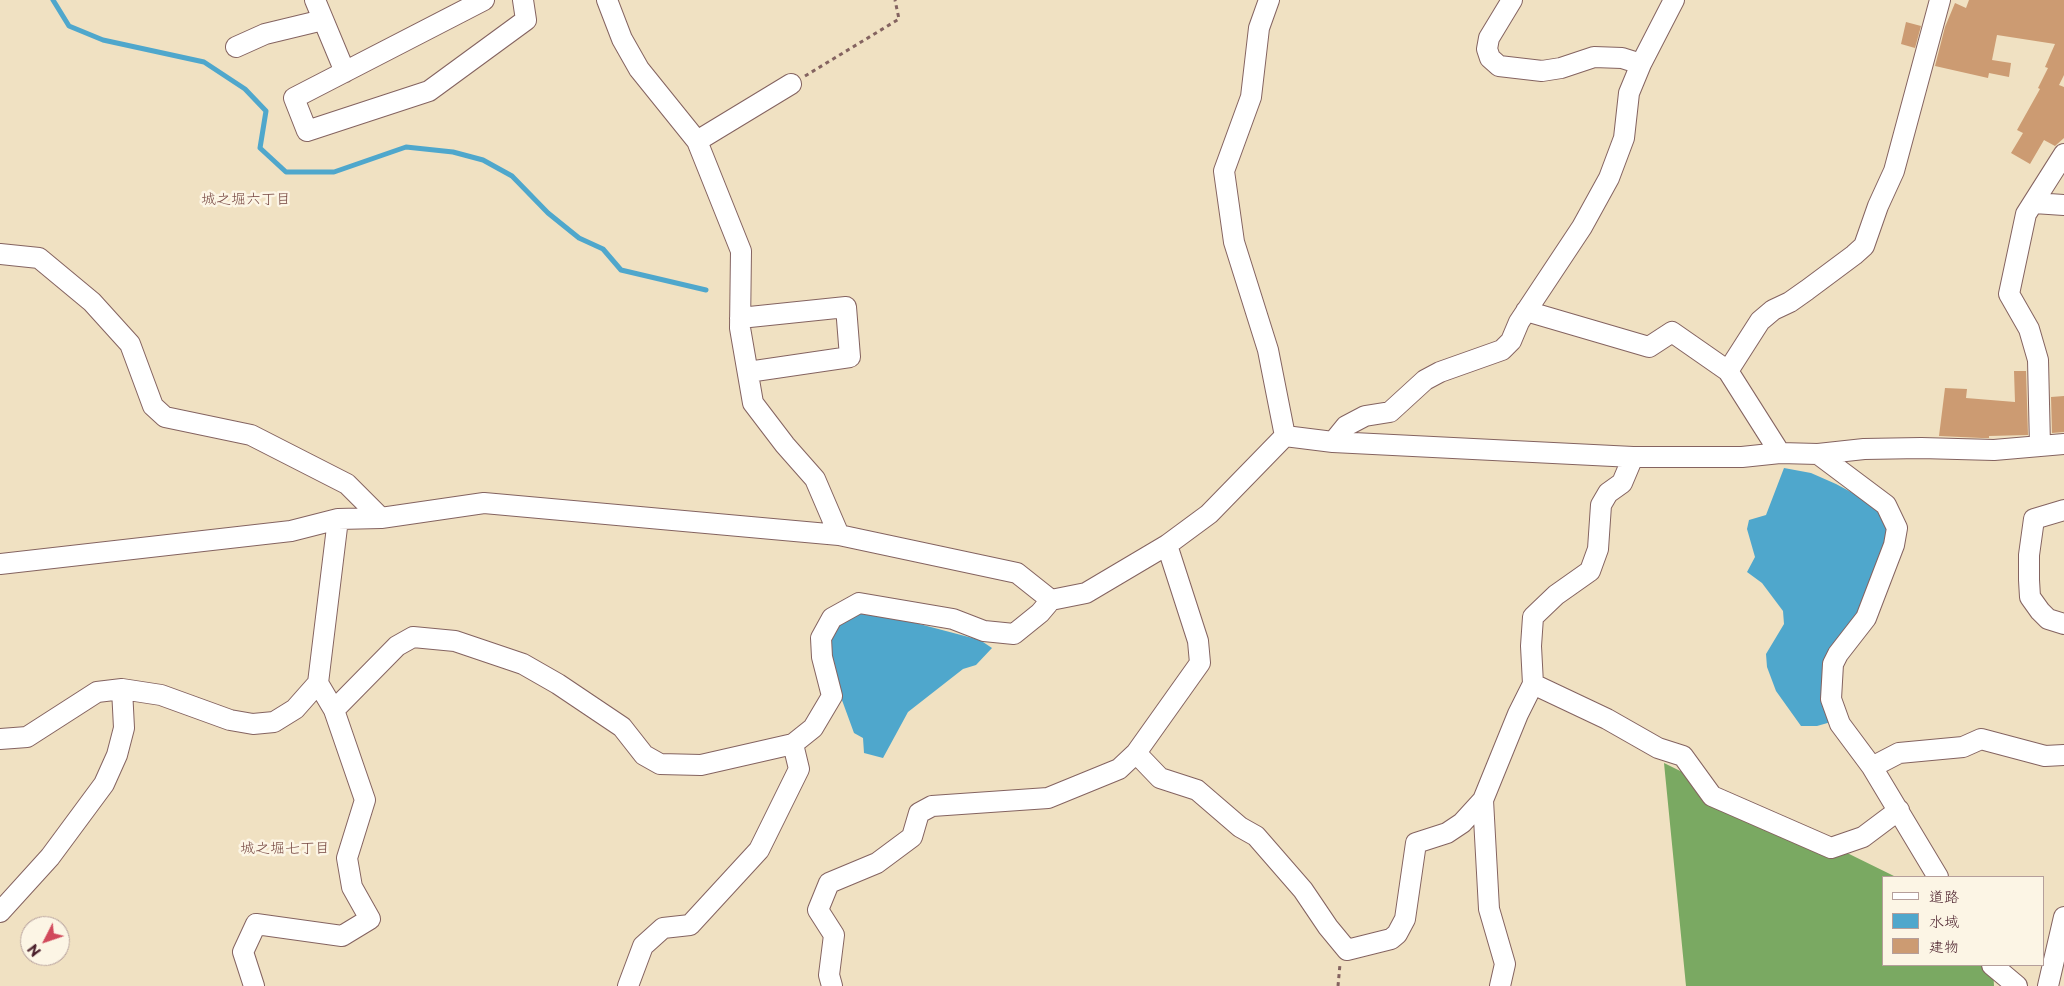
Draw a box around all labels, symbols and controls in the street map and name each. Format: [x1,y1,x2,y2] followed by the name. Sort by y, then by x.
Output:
[201,191,291,209] district label: 城之堀六丁目
[240,840,330,858] district label: 城之堀七丁目
[1882,876,2044,966] legend
[1929,884,1959,907] text: 道路
[1929,909,1959,932] text: 水域
[20,916,70,966] north arrow
[1929,934,1959,957] text: 建物
[22,939,46,962] text: N

